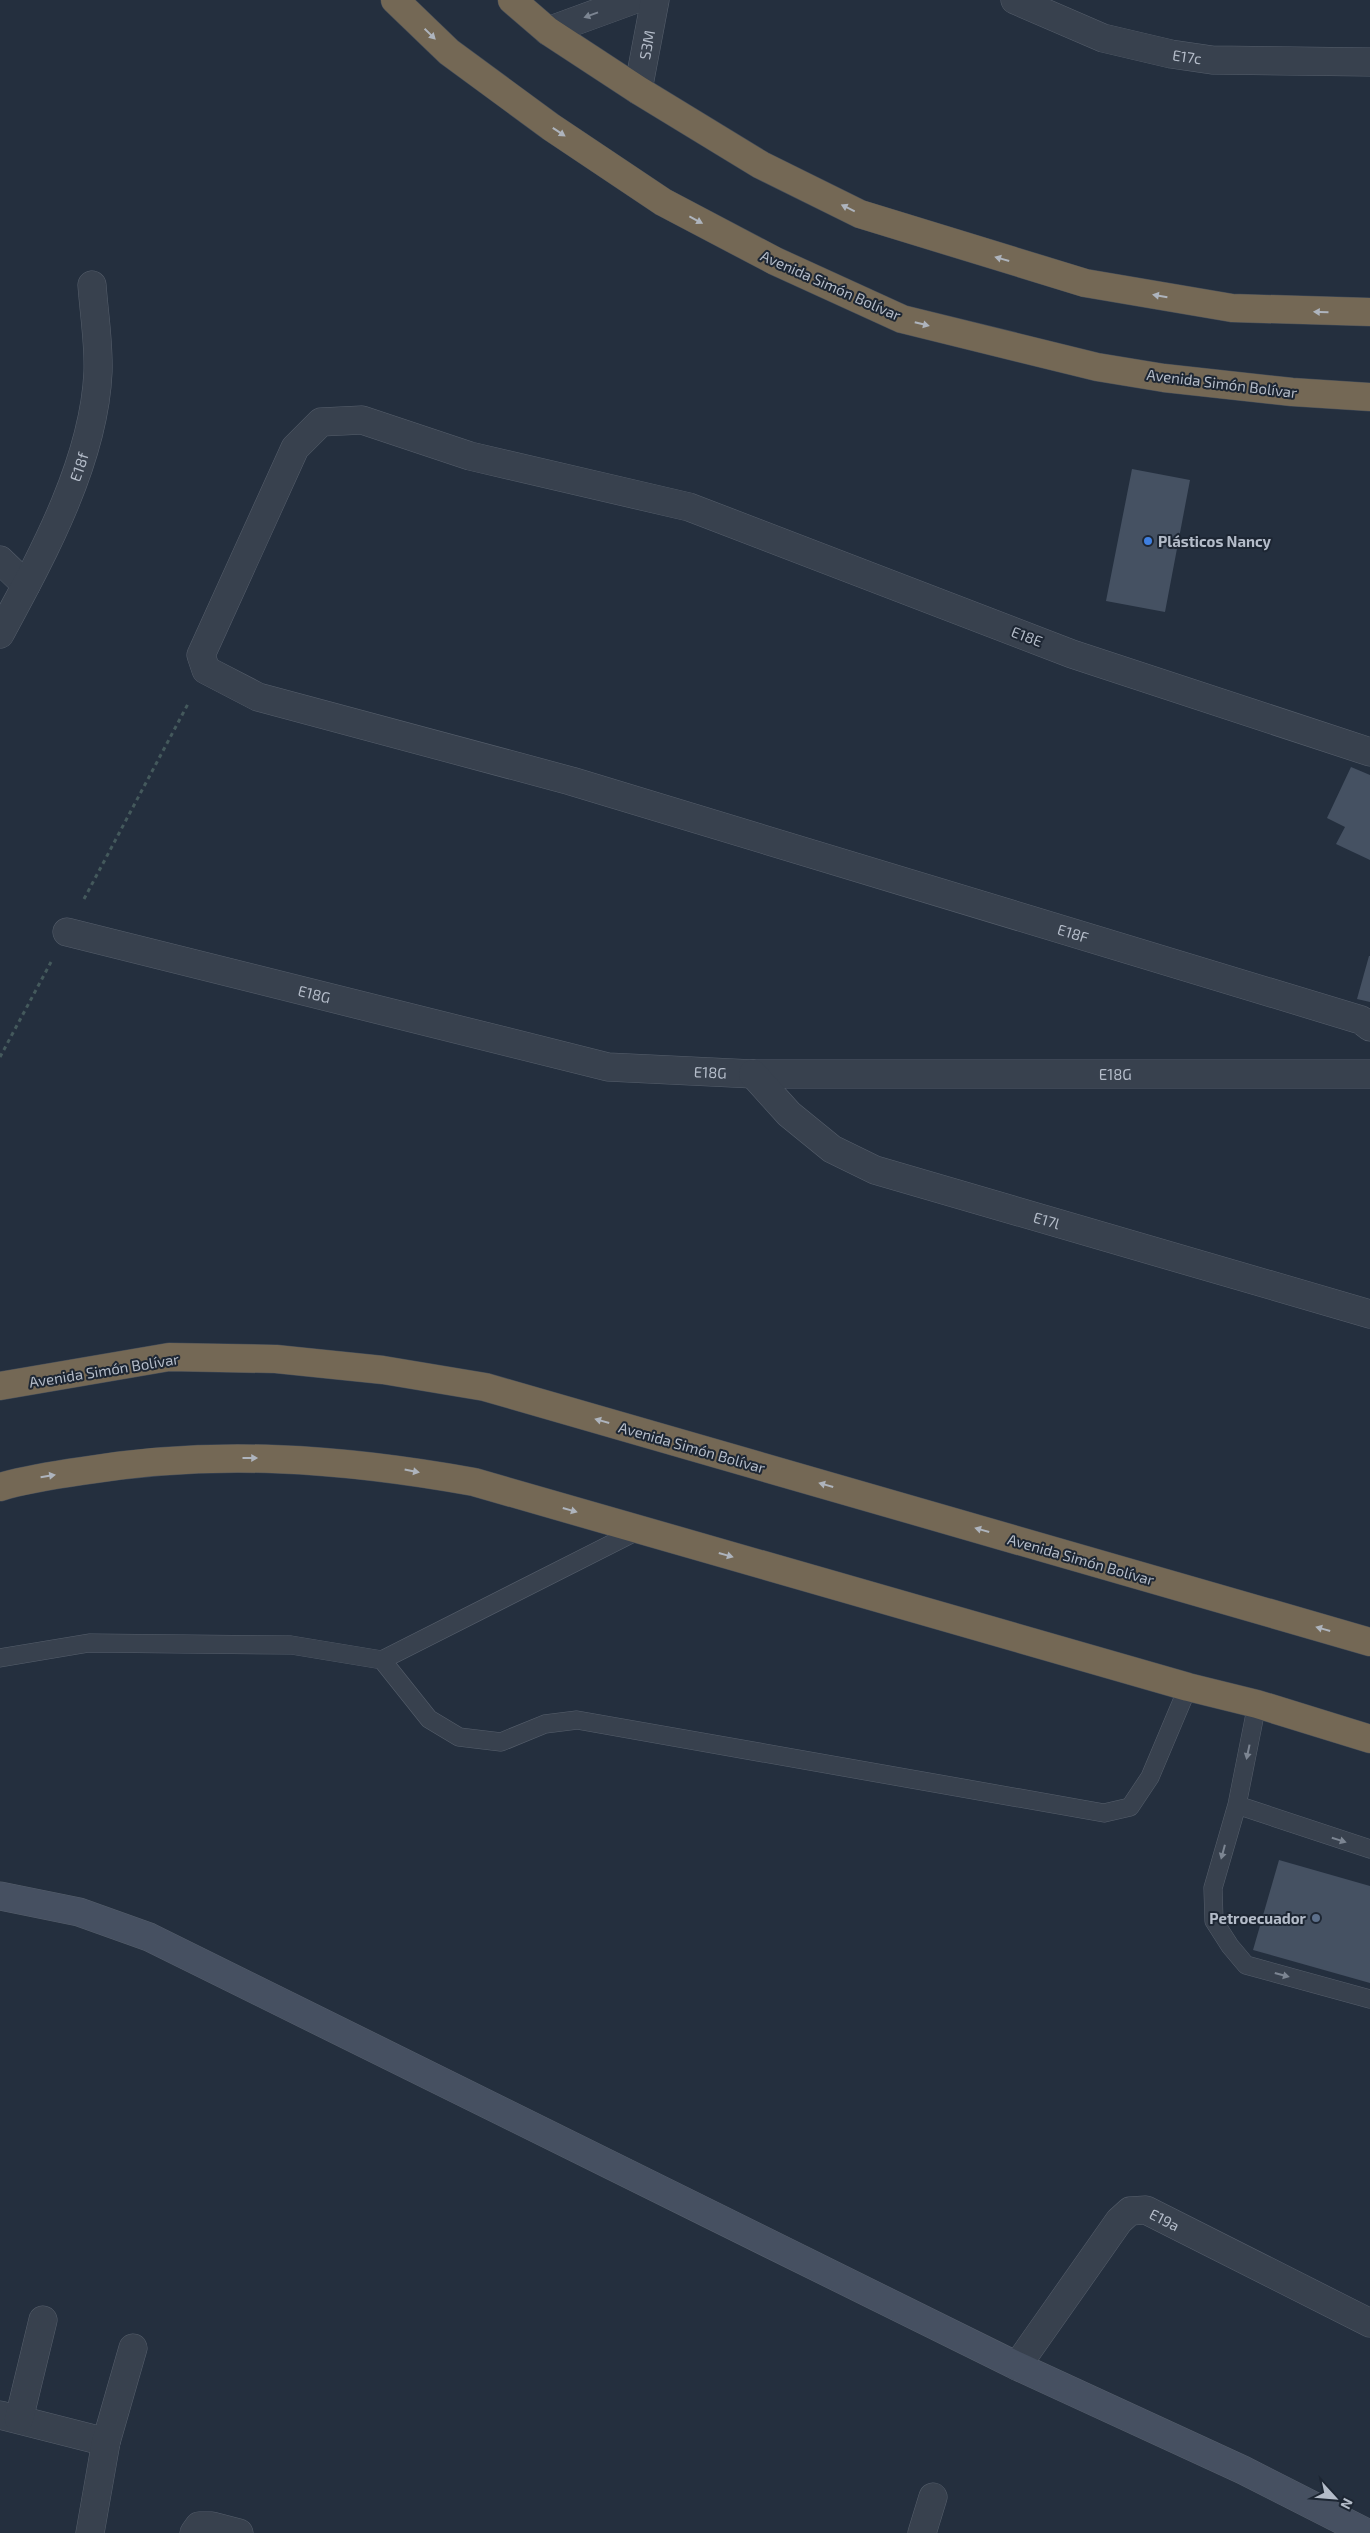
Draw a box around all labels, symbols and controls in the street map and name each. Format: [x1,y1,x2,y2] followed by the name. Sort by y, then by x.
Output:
[583,12,598,19] one-way arrow
[424,28,436,40] one-way arrow
[635,28,658,61] street label: S3M
[1171,45,1203,67] street label: E17c
[552,127,566,137] one-way arrow
[841,204,855,212] one-way arrow
[689,215,702,224] one-way arrow
[758,246,904,324] street label: Avenida Simón Bolívar
[994,255,1009,263] one-way arrow
[1152,292,1168,300] one-way arrow
[1313,307,1329,315] one-way arrow
[915,320,930,328] one-way arrow
[1146,365,1298,401] street label: Avenida Simón Bolívar
[65,450,92,484] street label: E18f
[1158,532,1272,551] place label: Plásticos Nancy
[1142,535,1154,547] marker: Plásticos Nancy
[1009,622,1045,650] street label: E18E
[1056,920,1091,946] street label: E18F
[296,981,333,1006] street label: E18G
[693,1062,727,1082] street label: E18G
[1099,1065,1132,1083] street label: E18G
[1032,1208,1063,1232] street label: E17l
[28,1349,180,1391] street label: Avenida Simón Bolívar
[595,1417,610,1425] one-way arrow
[617,1417,767,1477] street label: Avenida Simón Bolívar
[242,1455,258,1463] one-way arrow
[404,1467,420,1475] one-way arrow
[40,1472,56,1480] one-way arrow
[818,1481,833,1489] one-way arrow
[562,1506,577,1514] one-way arrow
[974,1526,989,1534] one-way arrow
[1006,1529,1156,1589] street label: Avenida Simón Bolívar
[718,1551,733,1559] one-way arrow
[1316,1624,1331,1632] one-way arrow
[1243,1744,1251,1760] one-way arrow
[1331,1836,1346,1844] one-way arrow
[1218,1845,1226,1860] one-way arrow
[1209,1909,1307,1927] place label: Petroecuador
[1310,1912,1322,1924] marker: Petroecuador
[1275,1971,1290,1979] one-way arrow
[1147,2204,1183,2234] street label: E19a
[1310,2473,1360,2523] north arrow
[1337,2496,1357,2512] text: N

